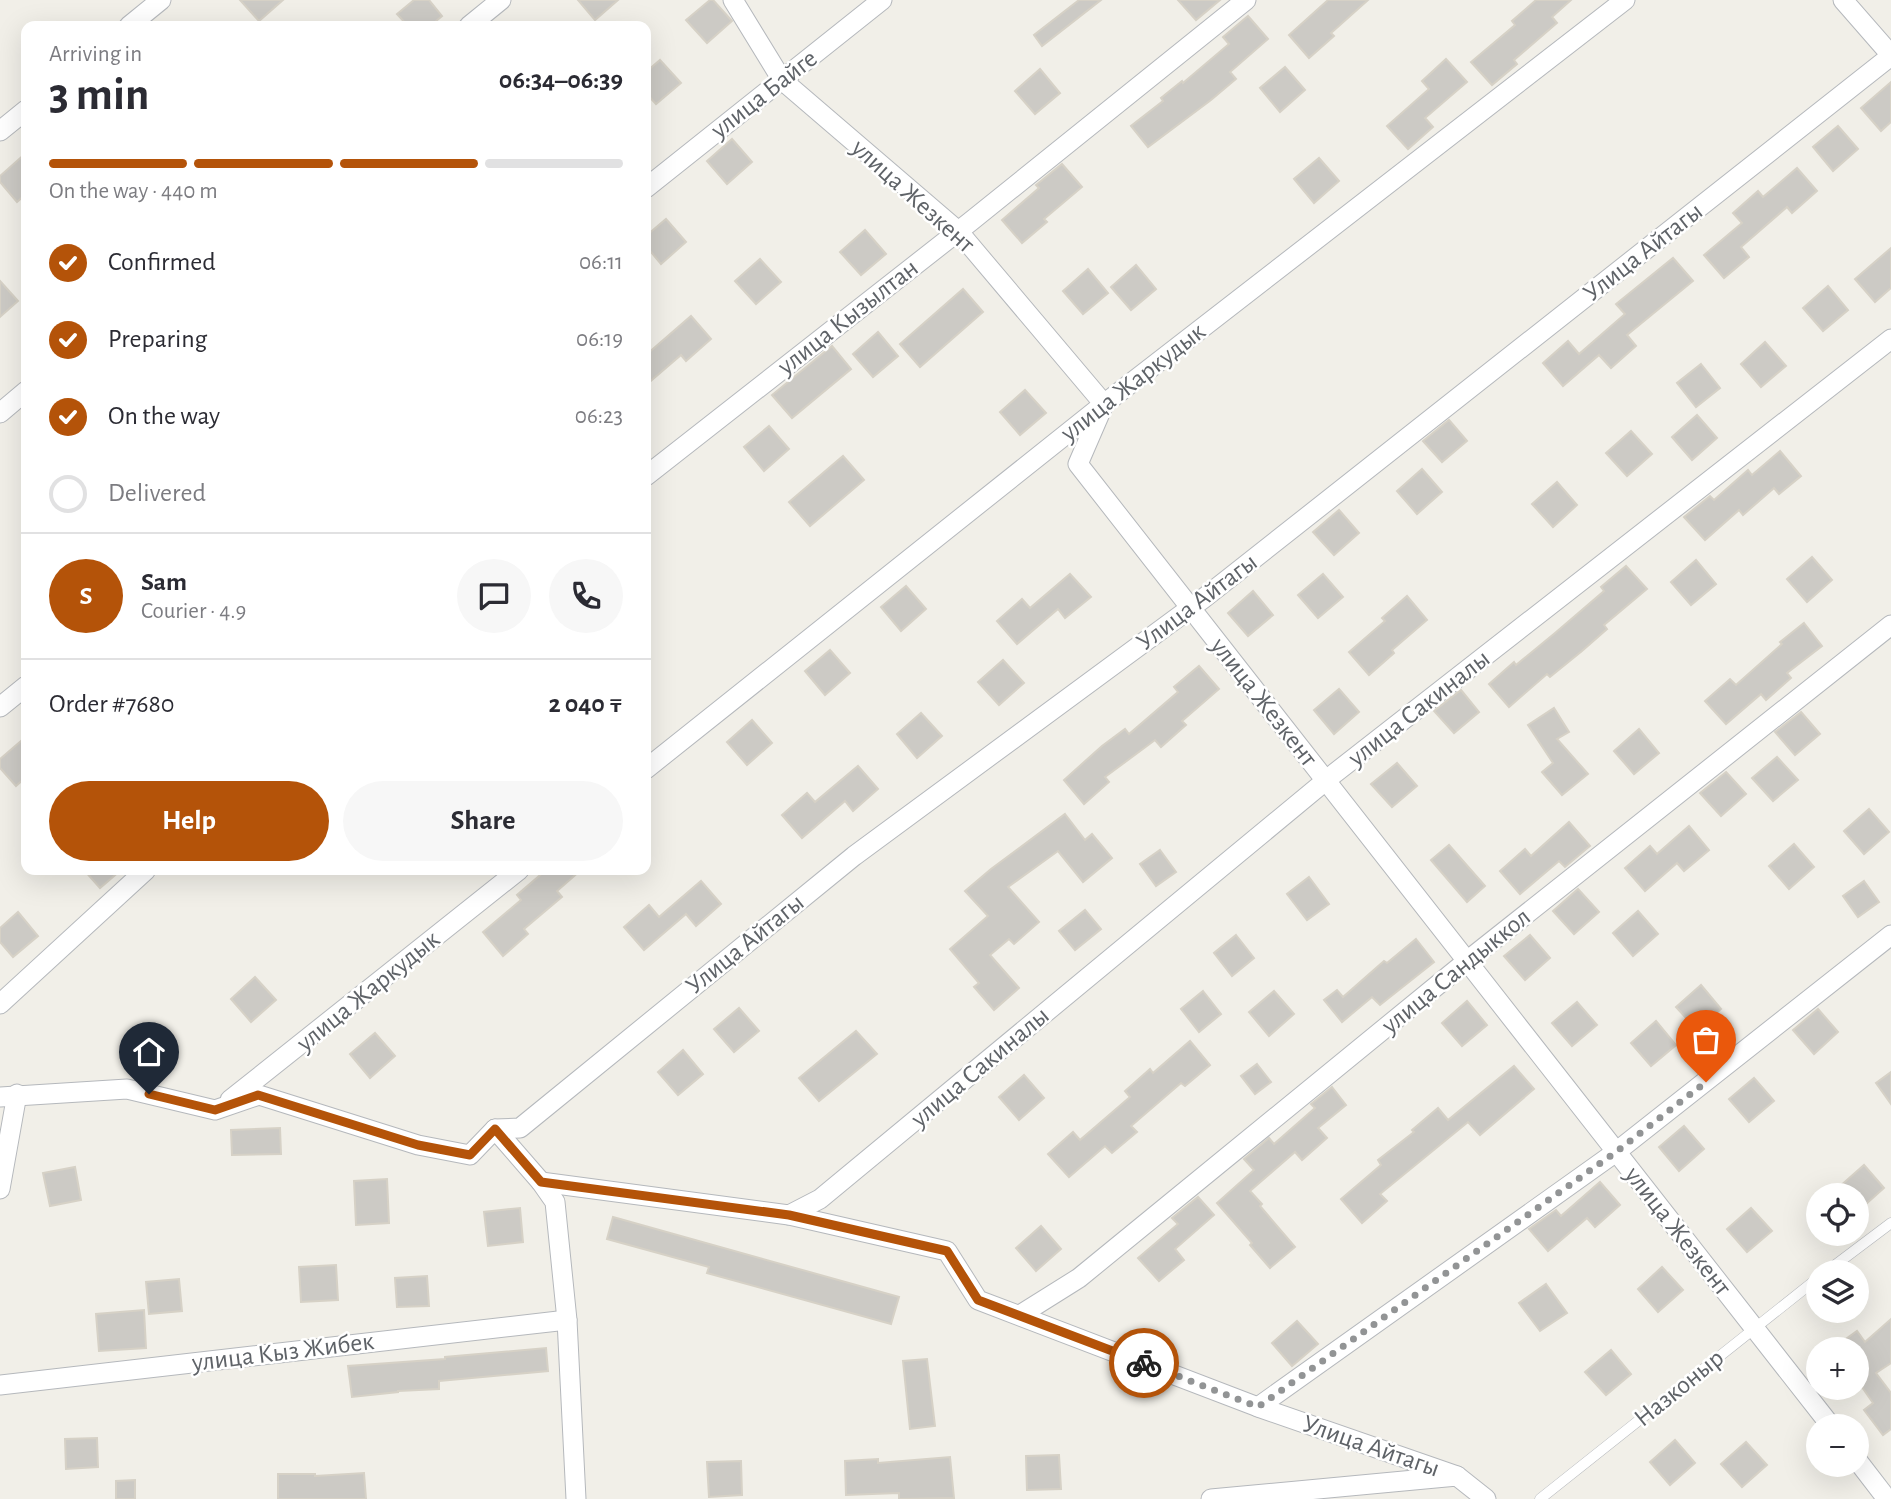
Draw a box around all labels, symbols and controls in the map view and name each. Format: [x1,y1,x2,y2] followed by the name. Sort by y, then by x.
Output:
[49,43,142,66] text: Arriving in
[705,45,822,144] street label: улица Байге
[499,67,623,93] text: 06:34–06:39
[49,72,149,118] text: 3 min
[846,134,980,258] street label: улица Жезкент
[49,180,218,203] text: On the way · 440 m
[1579,198,1707,306] street label: Улица Айтагы
[49,244,87,282] icon: check
[108,249,216,275] text: Confirmed
[579,251,623,274] text: 06:11
[772,254,923,380] street label: улица Кызылтан
[1055,318,1210,447] street label: улица Жаркудык
[49,321,87,359] icon: check
[108,326,207,352] text: Preparing
[576,328,623,351] text: 06:19
[49,398,87,436] icon: check
[108,403,220,429] text: On the way
[575,405,623,428] text: 06:23
[108,480,206,506] text: Delivered
[1132,548,1262,656] street label: Улица Айтагы
[457,559,531,633] button: chat
[549,559,623,633] button: phone
[141,569,187,595] text: Sam
[80,583,92,609] text: S
[141,600,246,623] text: Courier · 4.9
[1205,632,1322,772] street label: улица Жезкент
[1343,645,1495,772] street label: улица Сакиналы
[49,691,175,717] text: Order #7680
[549,691,623,717] text: 2 040 ₸
[49,781,329,861] button: Help
[343,781,623,861] button: Share
[681,889,809,999] street label: Улица Айтагы
[1376,903,1535,1039] street label: улица Сандыккол
[291,926,444,1057] street label: улица Жаркудык
[905,1002,1054,1133] street label: улица Сакиналы
[1676,1010,1736,1082] pin
[1687,1021,1725,1059] icon: bag
[119,1022,179,1094] pin
[130,1033,168,1071] icon: home
[1619,1161,1736,1301] street label: улица Жезкент
[1806,1183,1869,1477] map controls
[1806,1183,1869,1246] button: locate
[1806,1260,1869,1323] button: layers
[189,1328,376,1376] street label: улица Кыз Жибек
[1109,1328,1179,1398] courier
[1806,1337,1869,1400] button: +
[1125,1344,1163,1382] icon: bike
[1629,1344,1729,1432] street label: Назконыр
[1299,1410,1443,1482] street label: Улица Айтагы
[1806,1414,1869,1477] button: −

